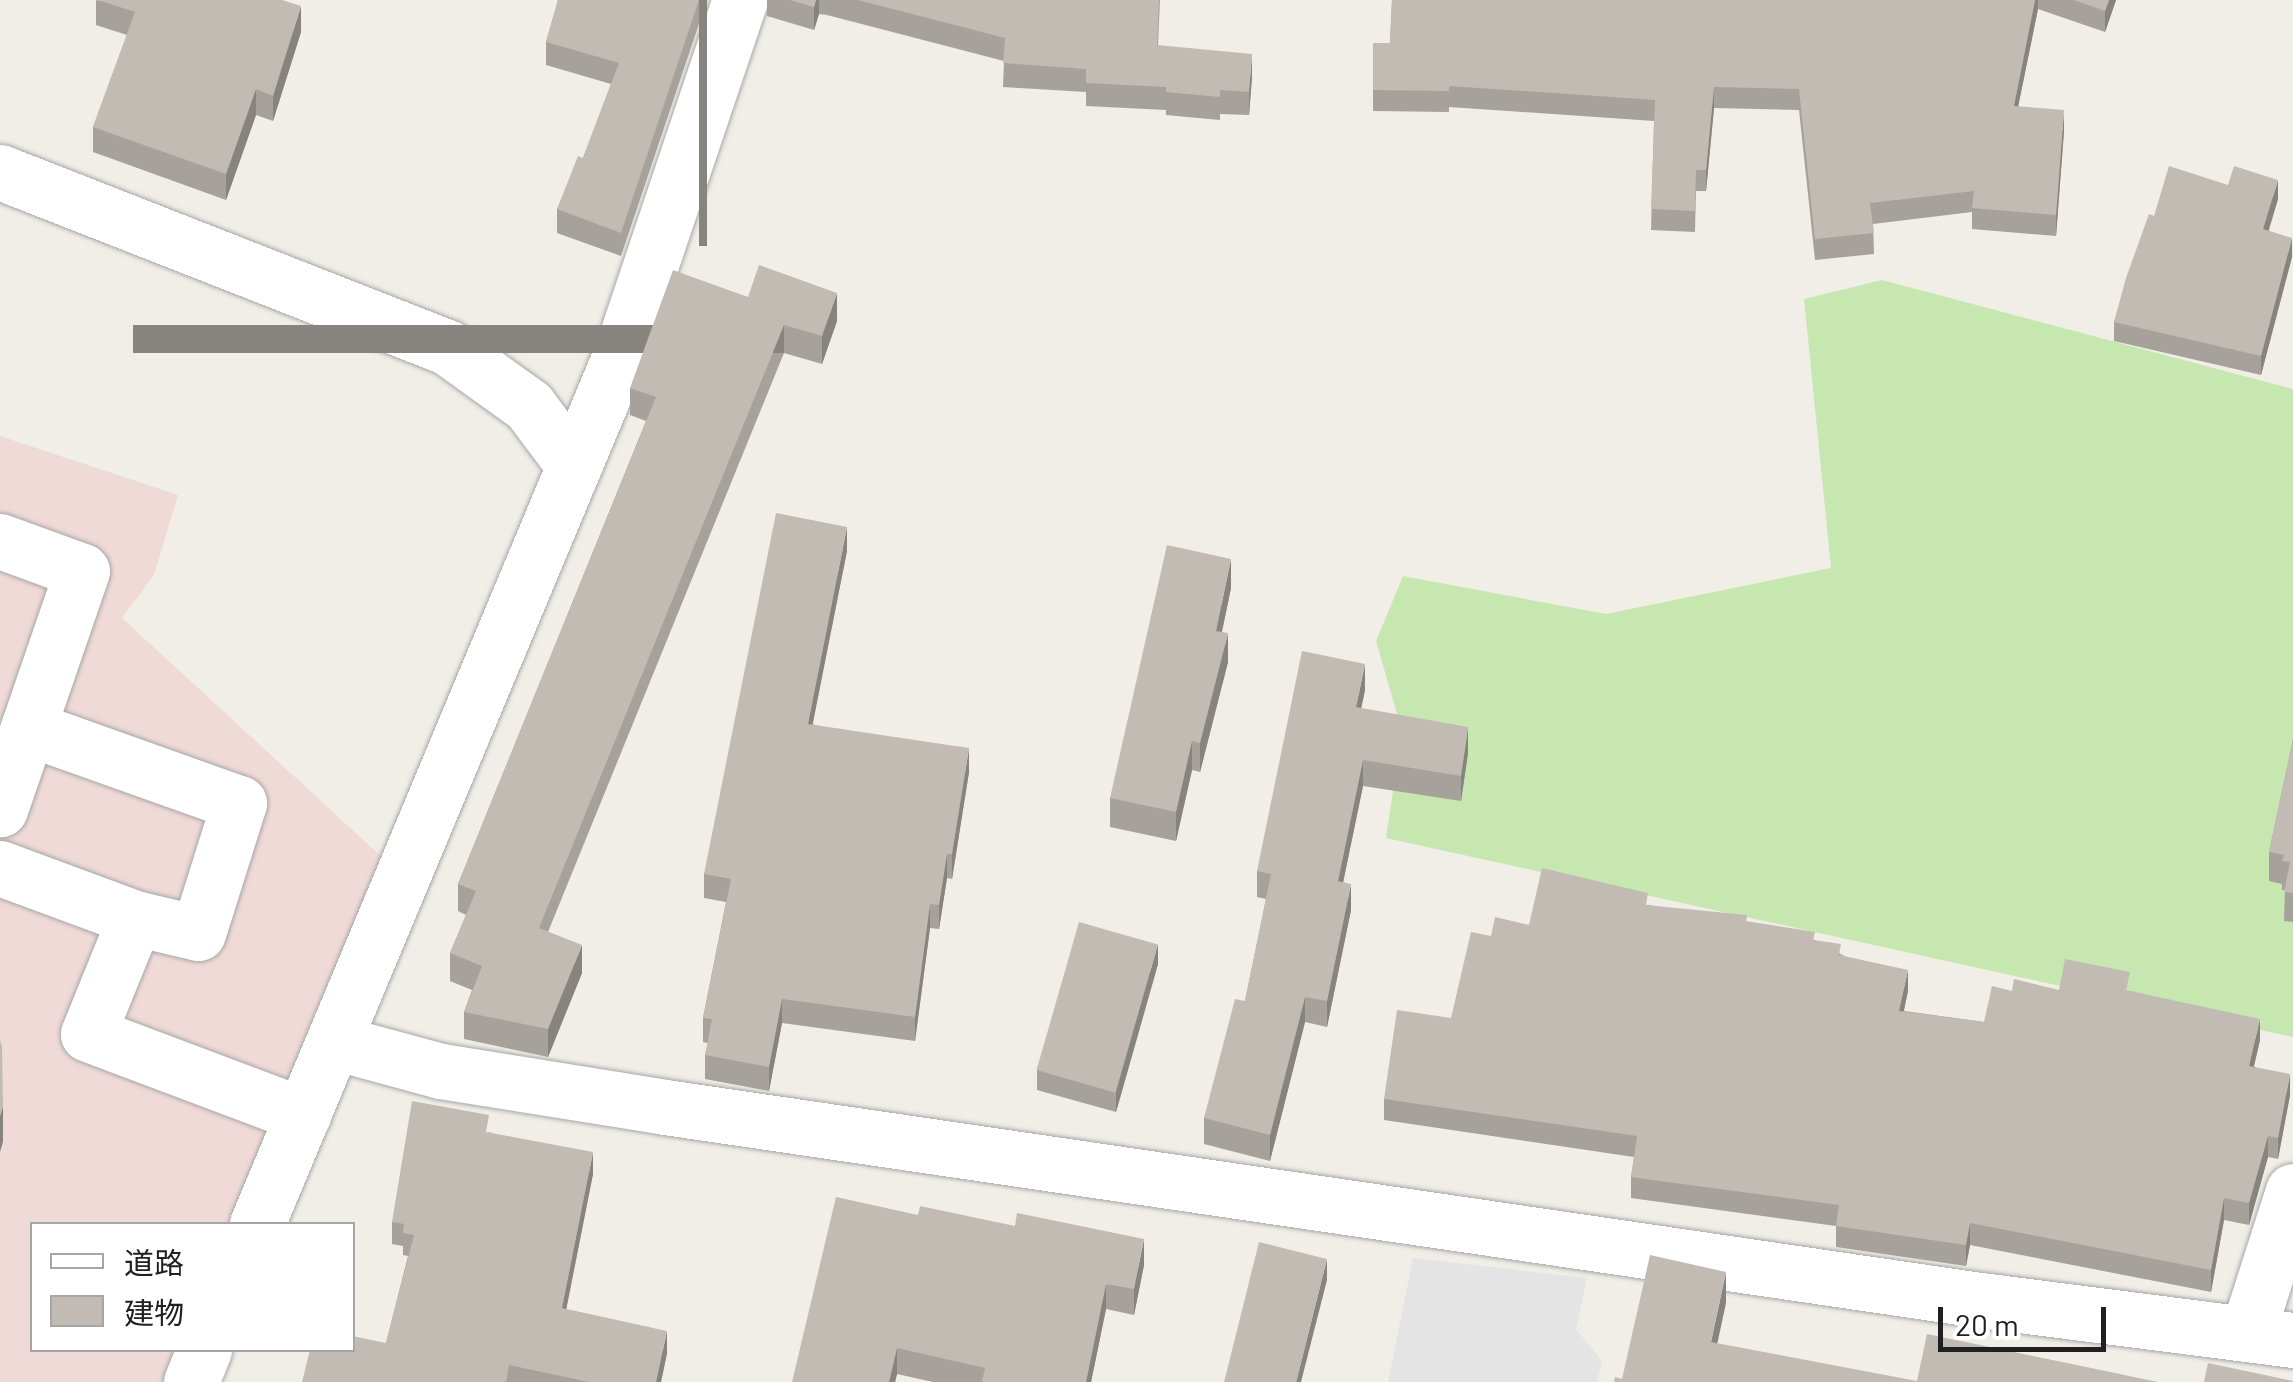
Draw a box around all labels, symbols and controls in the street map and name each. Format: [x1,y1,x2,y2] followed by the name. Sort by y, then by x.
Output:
[30,1222,355,1352] legend
[124,1244,184,1280] text: 道路
[1943,1287,2110,1349] scale bar
[124,1294,184,1330] text: 建物
[1955,1306,2019,1342] text: 20 m

